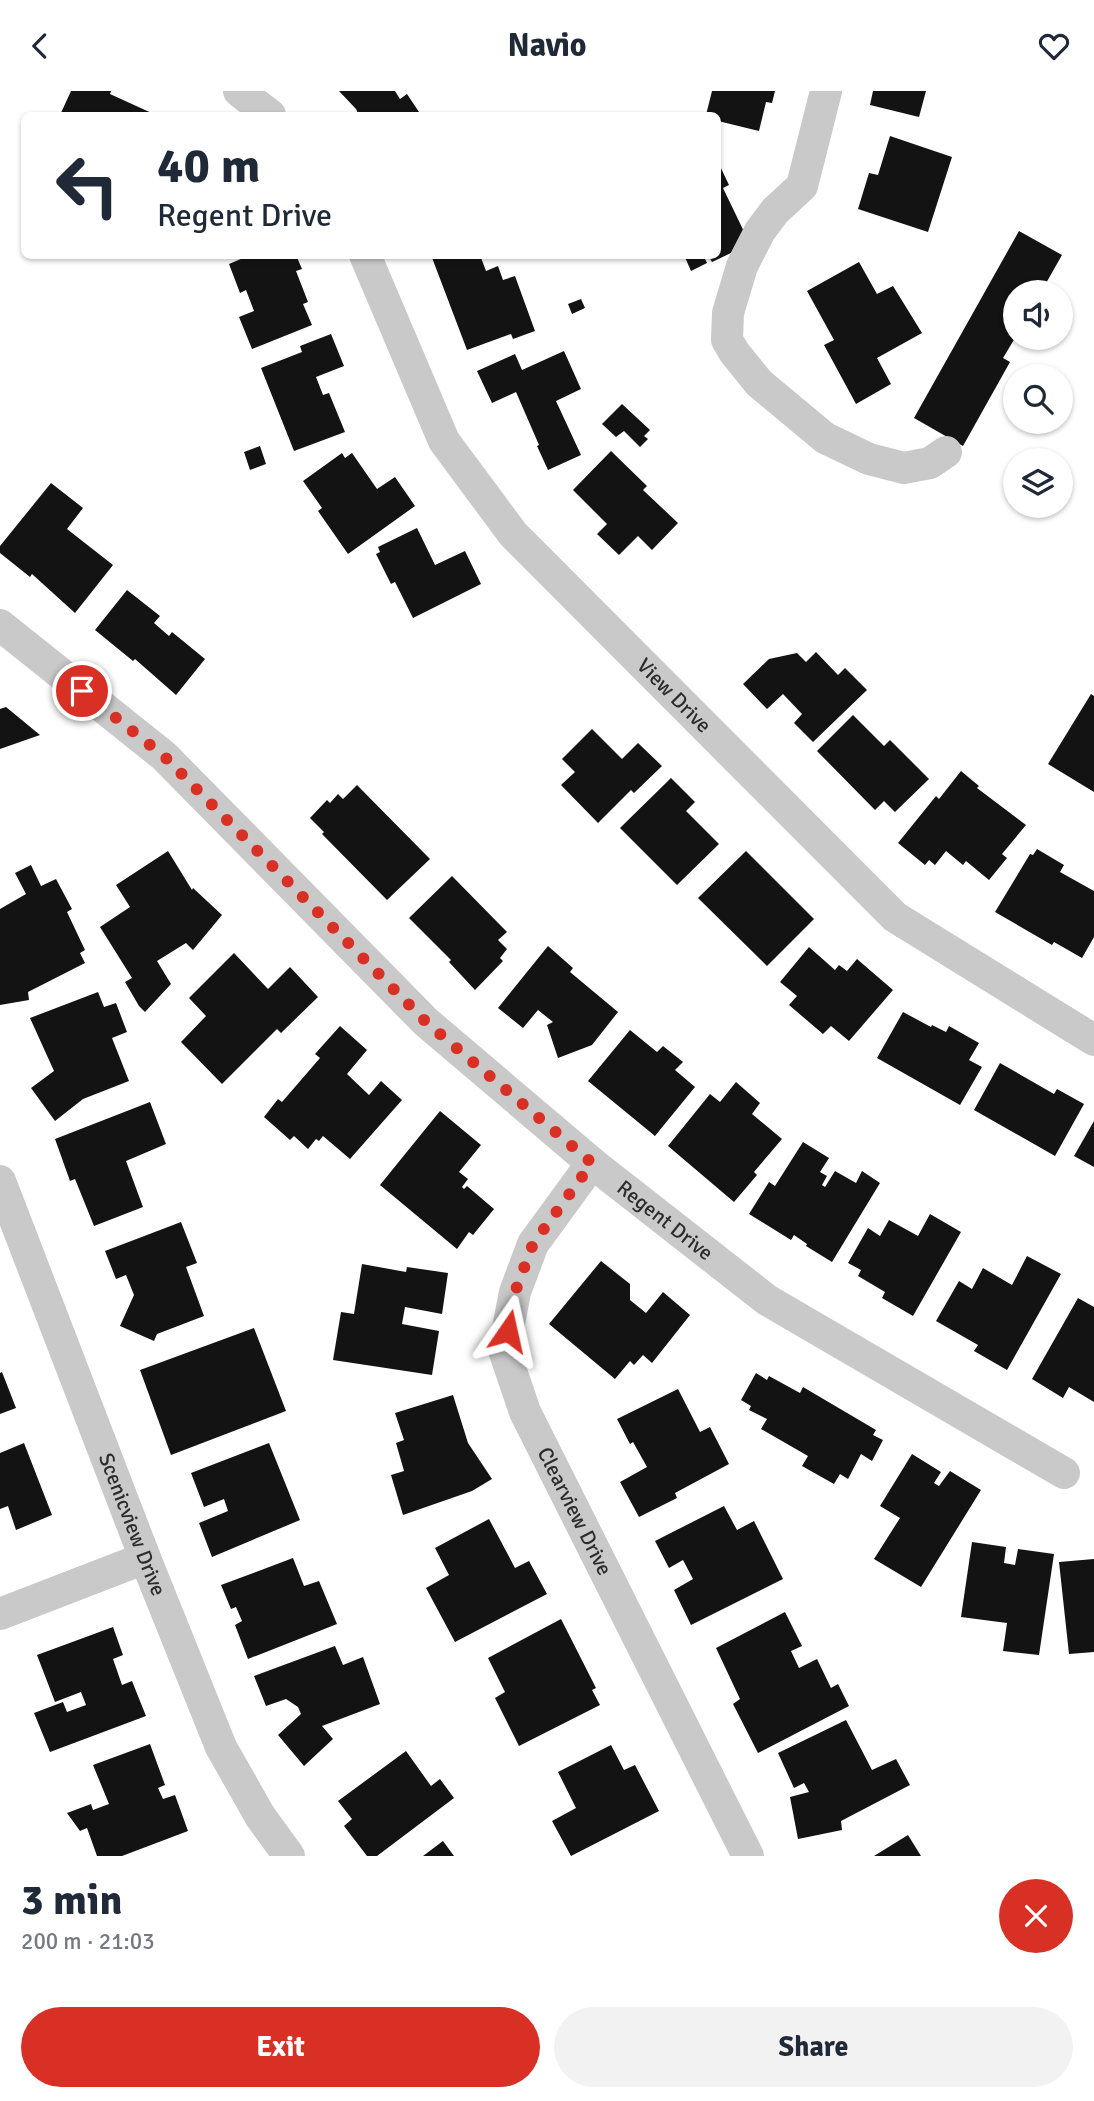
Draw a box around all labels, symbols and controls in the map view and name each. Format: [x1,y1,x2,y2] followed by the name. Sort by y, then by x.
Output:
[507,26,587,65] text: Navio
[21,27,59,65] icon: back
[1035,27,1073,65] icon: heart
[157,136,260,196] text: 40 m
[42,140,133,231] icon: left
[157,196,332,235] text: Regent Drive
[1003,280,1073,518] map controls
[1003,280,1073,350] button: sound
[1003,364,1073,434] button: search
[1003,448,1073,518] button: layers
[631,653,717,738] street label: View Drive
[52,661,112,721] pin
[63,672,101,710] icon: arrive
[612,1175,718,1266] street label: Regent Drive
[471,1294,545,1368] position arrow
[532,1443,618,1580] street label: Clearview Drive
[93,1449,172,1600] street label: Scenicview Drive
[21,1875,122,1926] text: 3 min
[999,1879,1073,1953] button: close
[21,1927,155,1956] text: 200 m · 21:03
[21,2007,540,2087] button: Exit
[554,2007,1073,2087] button: Share

